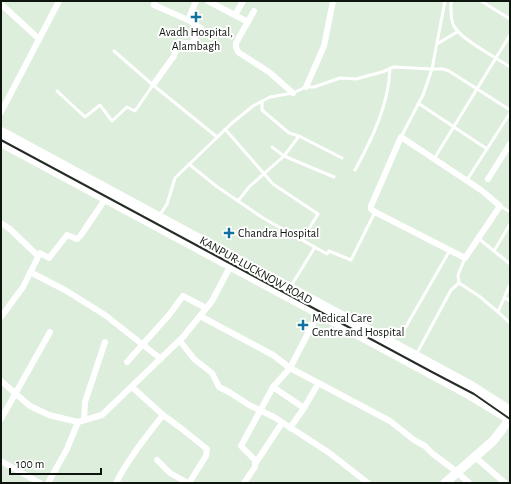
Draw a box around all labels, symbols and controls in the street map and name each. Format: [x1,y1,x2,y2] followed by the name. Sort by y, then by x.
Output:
[190,11,202,23] marker: Avadh Hospital, Alambagh
[159,26,233,52] place label: Avadh Hospital, Alambagh
[223,227,235,239] marker: Chandra Hospital
[238,227,319,239] place label: Chandra Hospital
[198,234,315,306] street label: KANPUR-LUCKNOW ROAD
[312,312,404,338] place label: Medical Care Centre and Hospital
[297,319,309,331] marker: Medical Care Centre and Hospital
[10,450,101,476] scale bar
[16,458,44,470] text: 100 m

